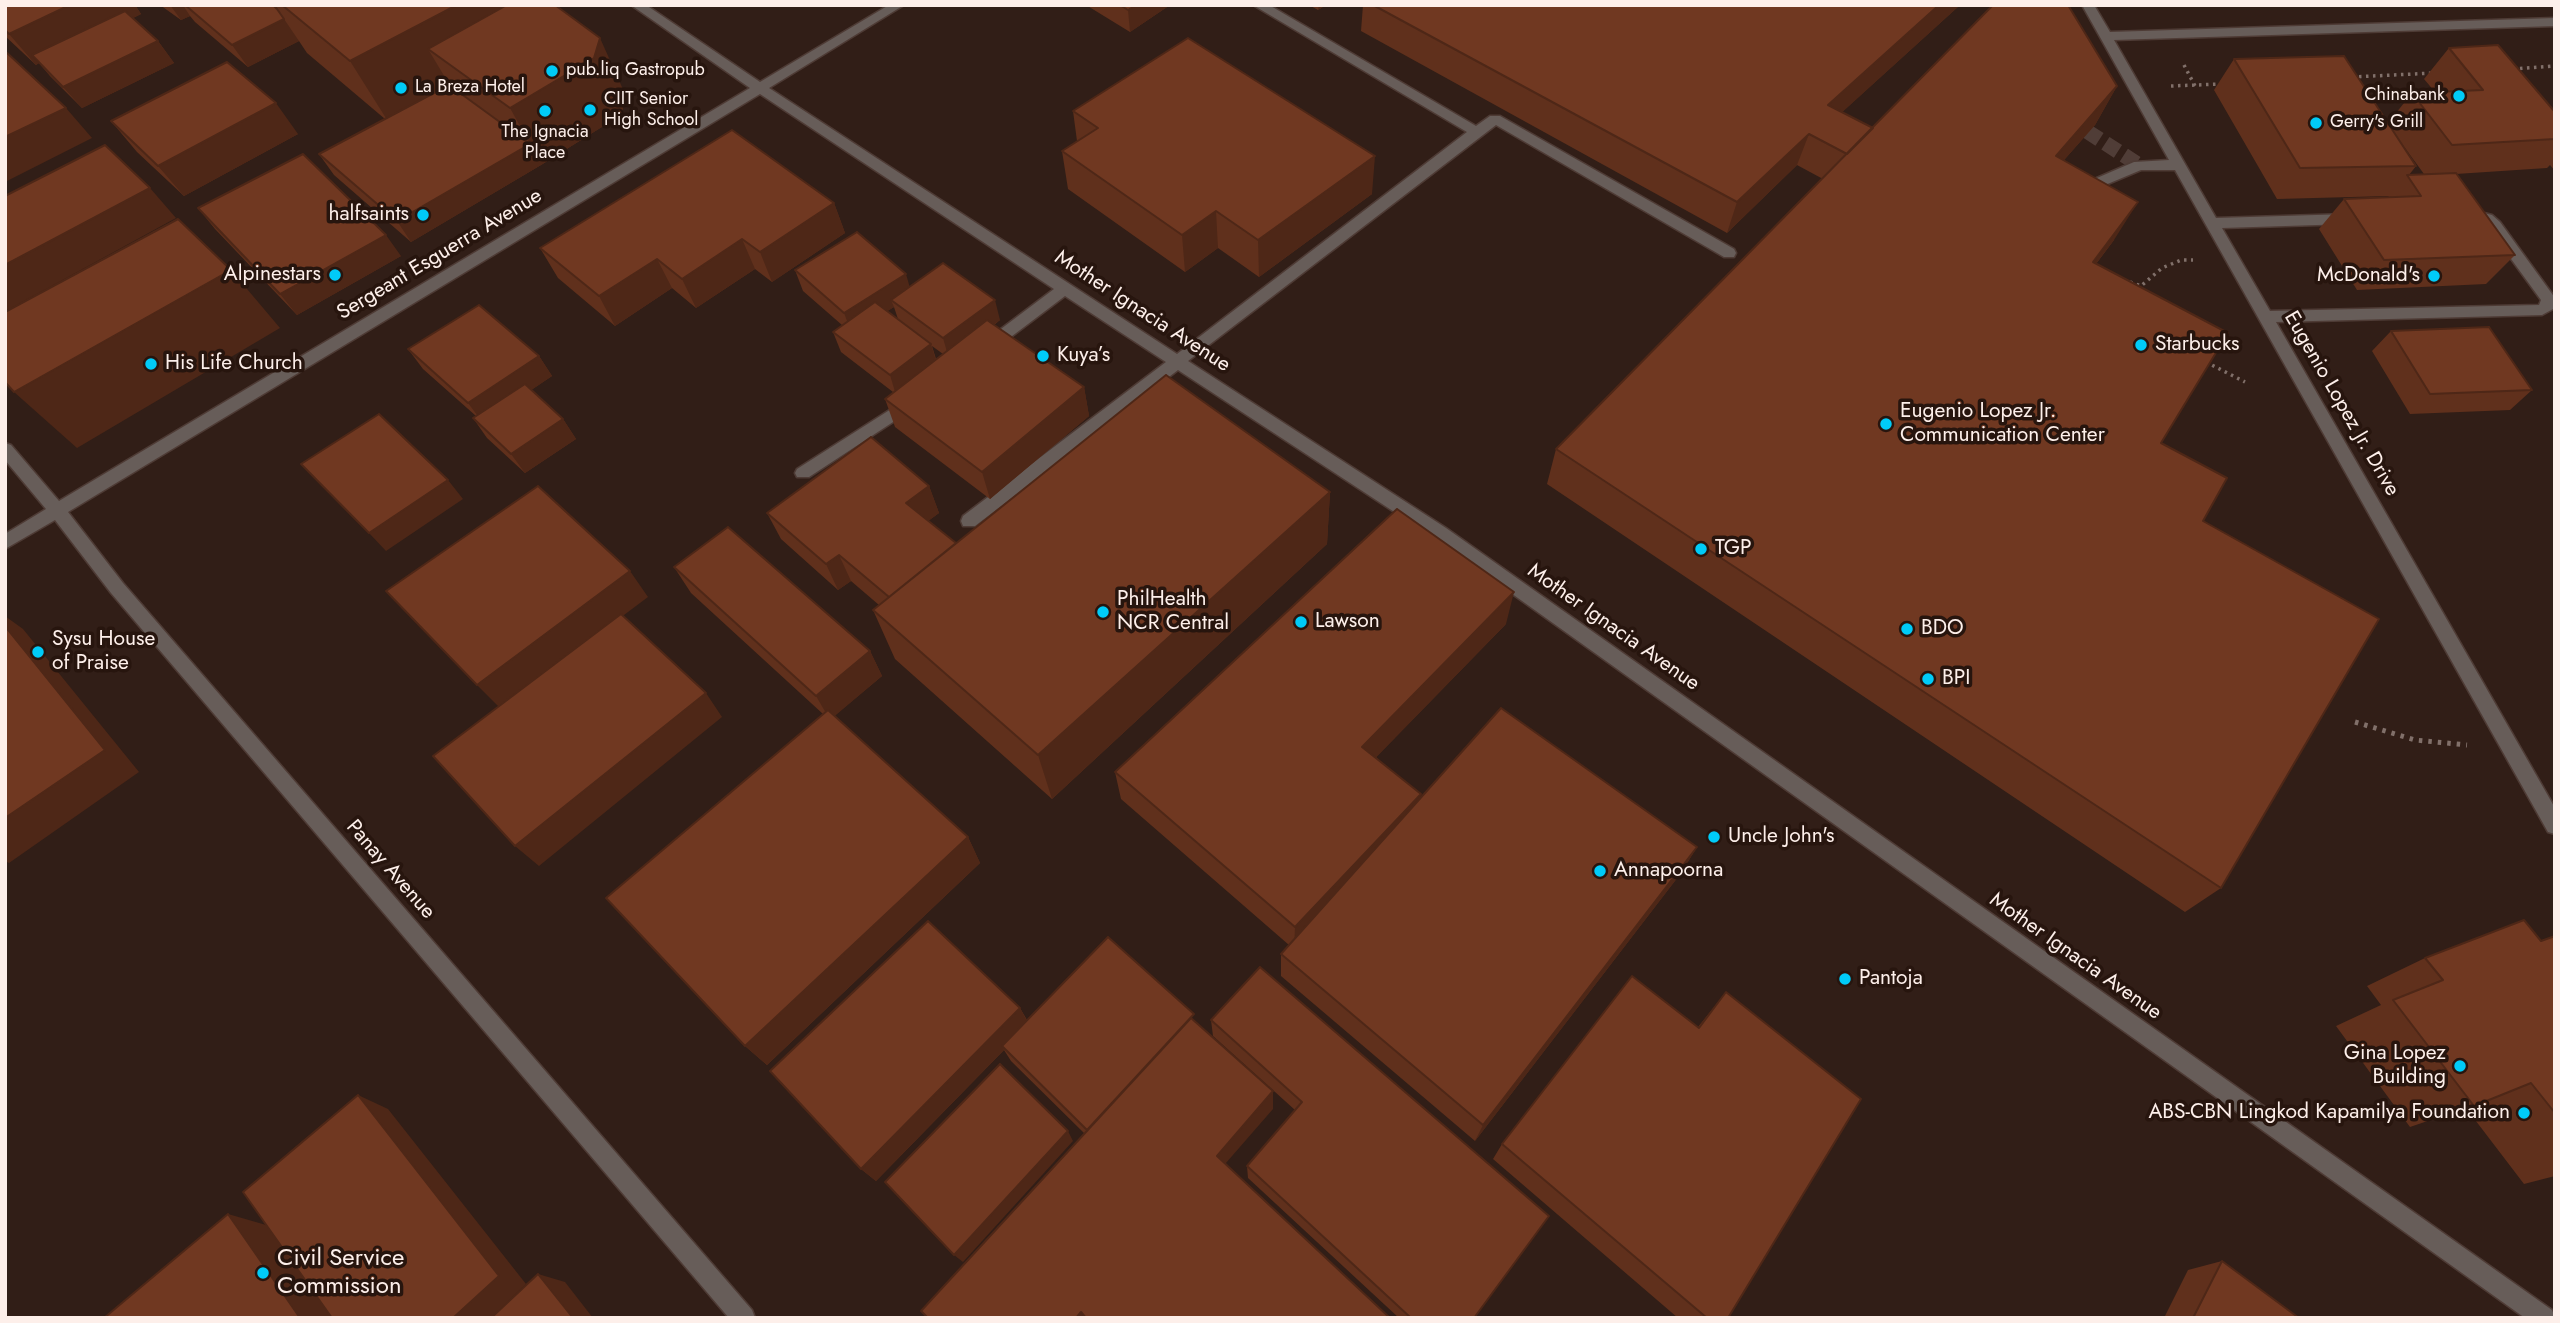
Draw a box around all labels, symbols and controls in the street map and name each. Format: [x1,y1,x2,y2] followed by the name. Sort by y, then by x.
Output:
[566,60,705,82] place label: pub.liq Gastropub
[544,63,560,79] marker: pub.liq Gastropub
[415,77,525,99] place label: La Breza Hotel
[393,80,409,96] marker: La Breza Hotel
[2364,85,2445,107] place label: Chinabank
[2451,88,2467,104] marker: Chinabank
[604,89,698,132] place label: CIIT Senior High School
[582,102,598,118] marker: CIIT Senior High School
[537,103,553,119] marker: The Ignacia Place
[2330,112,2423,134] place label: Gerry's Grill
[2308,115,2324,131] marker: Gerry's Grill
[501,122,589,164] place label: The Ignacia Place
[333,184,547,326] street label: Sergeant Esguerra Avenue
[328,202,409,228] place label: halfsaints
[415,207,431,223] marker: halfsaints
[1049,246,1235,378] street label: Mother Ignacia Avenue
[224,262,321,288] place label: Alpinestars
[2317,263,2420,289] place label: McDonald's
[327,267,343,283] marker: Alpinestars
[2426,268,2442,284] marker: McDonald's
[2278,307,2404,501] street label: Eugenio Lopez Jr. Drive
[2155,332,2240,358] place label: Starbucks
[2133,337,2149,353] marker: Starbucks
[1057,343,1110,369] place label: Kuya’s
[1035,348,1051,364] marker: Kuya’s
[165,351,303,377] place label: His Life Church
[143,356,159,372] marker: His Life Church
[1900,399,2105,449] place label: Eugenio Lopez Jr. Communication Center
[1878,416,1894,432] marker: Eugenio Lopez Jr. Communication Center
[1715,536,1751,562] place label: TGP
[1693,541,1709,557] marker: TGP
[1522,559,1704,697] street label: Mother Ignacia Avenue
[1117,587,1229,637] place label: PhilHealth NCR Central
[1095,604,1111,620] marker: PhilHealth NCR Central
[1315,609,1380,635] place label: Lawson
[1293,614,1309,630] marker: Lawson
[1921,616,1964,642] place label: BDO
[1899,621,1915,637] marker: BDO
[52,627,155,677] place label: Sysu House of Praise
[30,644,46,660] marker: Sysu House of Praise
[1942,666,1970,692] place label: BPI
[1920,671,1936,687] marker: BPI
[340,815,440,925] street label: Panay Avenue
[1728,824,1834,850] place label: Uncle John's
[1706,829,1722,845] marker: Uncle John's
[1614,858,1723,884] place label: Annapoorna
[1592,863,1608,879] marker: Annapoorna
[1984,888,2166,1026] street label: Mother Ignacia Avenue
[1859,966,1923,992] place label: Pantoja
[1837,971,1853,987] marker: Pantoja
[2344,1041,2446,1091] place label: Gina Lopez Building
[2452,1058,2468,1074] marker: Gina Lopez Building
[2148,1100,2510,1126] place label: ABS-CBN Lingkod Kapamilya Foundation
[2516,1105,2532,1121] marker: ABS-CBN Lingkod Kapamilya Foundation
[277,1245,404,1301] place label: Civil Service Commission
[255,1265,271,1281] marker: Civil Service Commission

